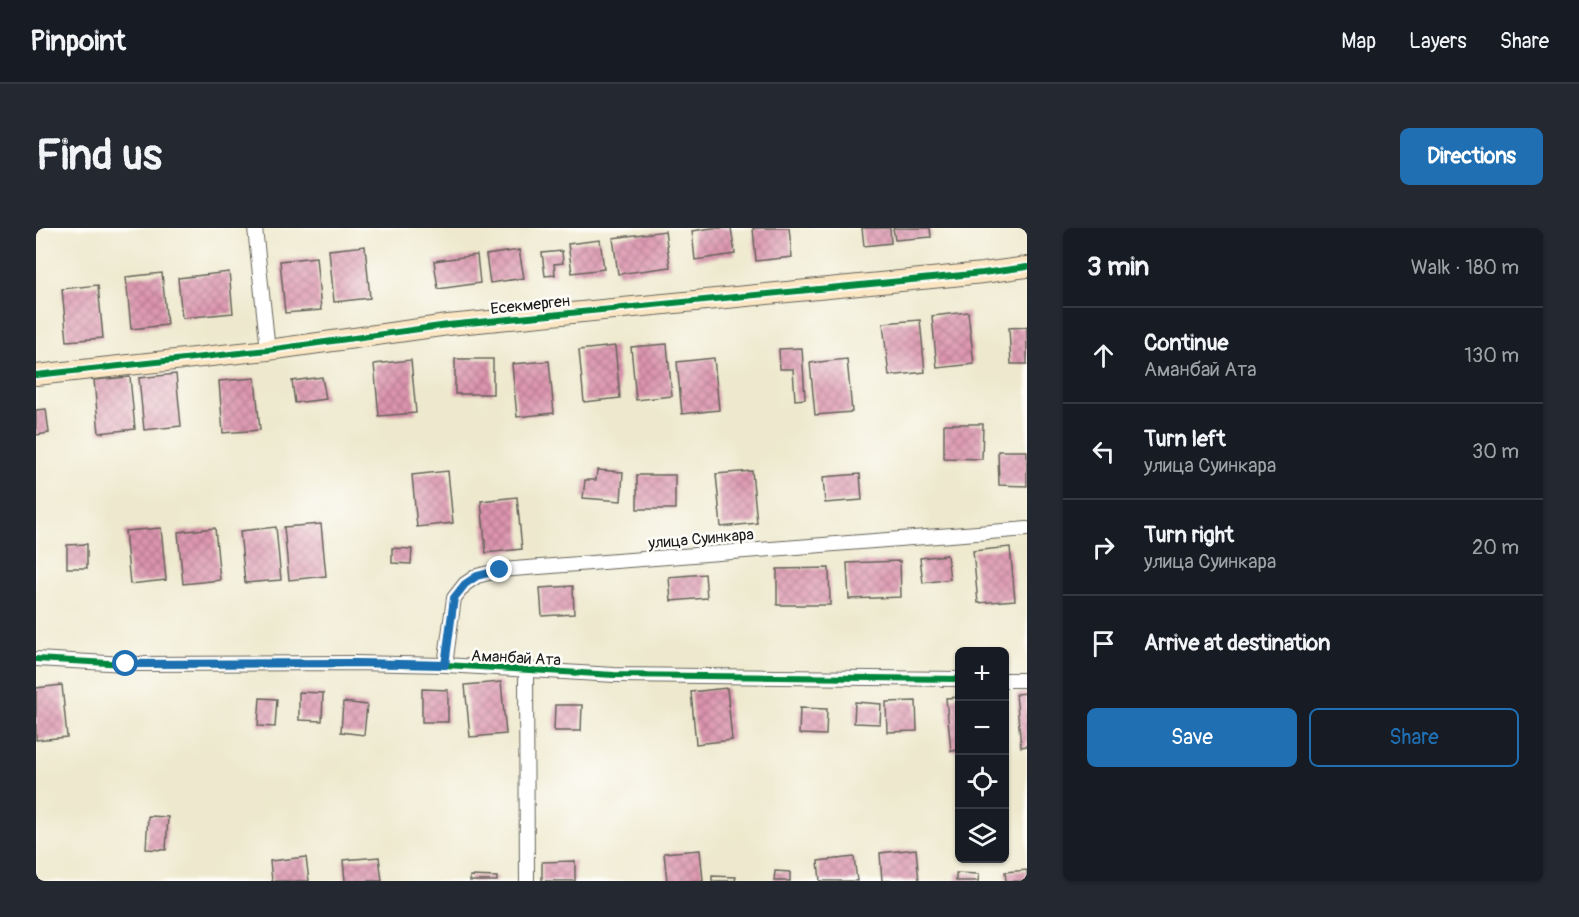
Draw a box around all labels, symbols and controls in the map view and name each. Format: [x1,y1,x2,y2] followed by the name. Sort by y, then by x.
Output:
[30,24,126,59] text: Pinpoint
[1341,28,1376,55] text: Map
[1409,28,1467,55] text: Layers
[1500,28,1549,55] text: Share
[1400,128,1543,185] button: Directions
[36,130,162,182] text: Find us
[1087,251,1149,283] text: 3 min
[1411,255,1519,280] text: Walk · 180 m
[489,291,571,319] street label: Eсекмерген
[1144,329,1228,357] text: Continue
[1087,339,1120,372] icon: ahead
[1464,343,1519,368] text: 130 m
[1144,357,1256,382] text: Аманбай Ата
[1144,425,1226,453] text: Turn left
[1087,435,1120,468] icon: left
[1472,439,1519,464] text: 30 m
[1144,453,1276,478] text: улица Суинкара
[1144,521,1234,549] text: Turn right
[647,524,755,554] street label: улица Суинкара
[1087,531,1120,564] icon: right
[1472,535,1519,560] text: 20 m
[1144,549,1276,574] text: улица Суинкара
[486,556,512,582] route end
[1087,627,1120,660] icon: arrive
[1144,629,1330,657] text: Arrive at destination
[471,646,561,670] street label: Аманбай Ата
[955,647,1009,863] map controls
[955,647,1009,701] button: +
[112,650,138,676] route start
[955,701,1009,755] button: −
[1087,708,1297,767] button: Save
[1309,708,1519,767] button: Share
[955,755,1009,809] button: locate
[955,809,1009,863] button: layers

